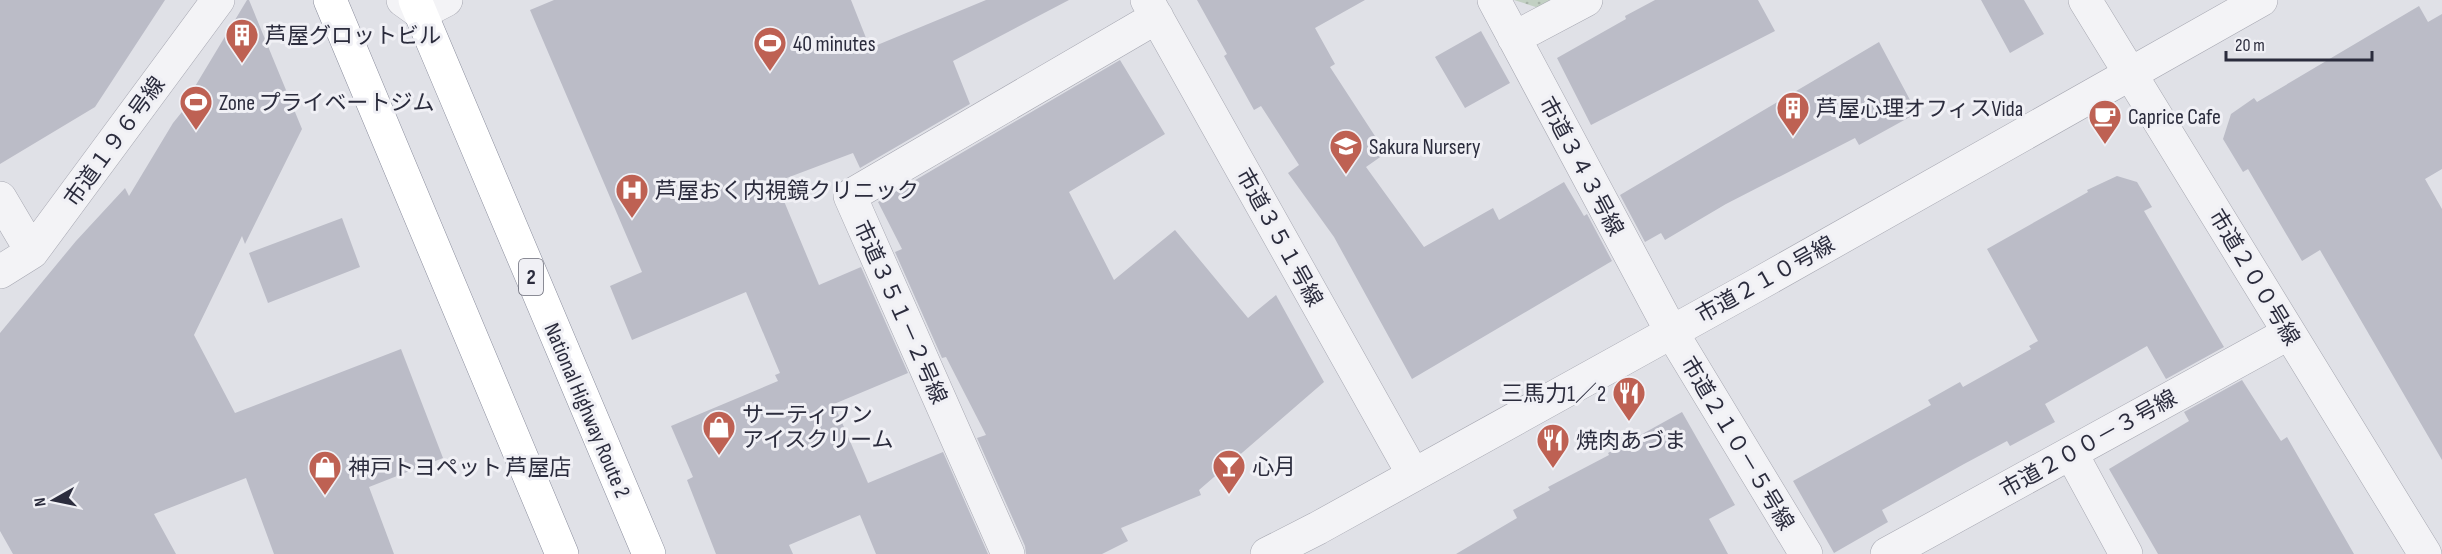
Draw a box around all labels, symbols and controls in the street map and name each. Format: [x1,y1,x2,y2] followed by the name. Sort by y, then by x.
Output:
[224,17,260,64] building icon: 芦屋グロットビル
[265,23,441,50] place label: 芦屋グロットビル
[2226,24,2372,62] scale bar
[752,25,788,72] sports icon: 40 minutes
[793,31,876,58] place label: 40 minutes
[2235,35,2265,56] text: 20 m
[59,72,171,212] street label: 市道１９６号線
[178,84,214,131] sports icon: Zone プライベートジム
[219,90,435,117] place label: Zone プライベートジム
[1775,90,1811,137] building icon: 芦屋心理オフィスVida
[1533,92,1629,241] street label: 市道３４３号線
[1816,96,2023,123] place label: 芦屋心理オフィスVida
[2087,98,2123,145] cafe icon: Caprice Cafe
[2128,104,2221,131] place label: Caprice Cafe
[1328,128,1364,175] school or university icon: Sakura Nursery
[1369,134,1481,161] place label: Sakura Nursery
[1230,164,1328,312] street label: 市道３５１号線
[614,172,650,219] hospital icon: 芦屋おく内視鏡クリニック
[655,178,919,205] place label: 芦屋おく内視鏡クリニック
[2202,205,2305,351] street label: 市道２００号線
[847,217,952,409] street label: 市道３５１－２号線
[1692,231,1840,329] street label: 市道２１０号線
[519,259,543,295] road number: 2
[538,319,636,502] street label: National Highway Route 2
[1674,352,1799,536] street label: 市道２１０－５号線
[1611,375,1647,422] restaurant icon: 三馬力1／2
[1501,381,1606,408] place label: 三馬力1／2
[1996,385,2182,504] street label: 市道２００－３号線
[742,402,894,454] place label: サーティワン アイスクリーム
[701,409,737,456] shop icon: サーティワン アイスクリーム
[1535,422,1571,469] restaurant icon: 焼肉あづま
[1576,428,1686,455] place label: 焼肉あづま
[1211,448,1247,495] bar icon: 心月
[307,449,343,496] shop icon: 神戸トヨペット 芦屋店
[1252,454,1296,481] place label: 心月
[348,455,572,482] place label: 神戸トヨペット 芦屋店
[24,470,84,530] north arrow
[31,496,51,508] text: N

